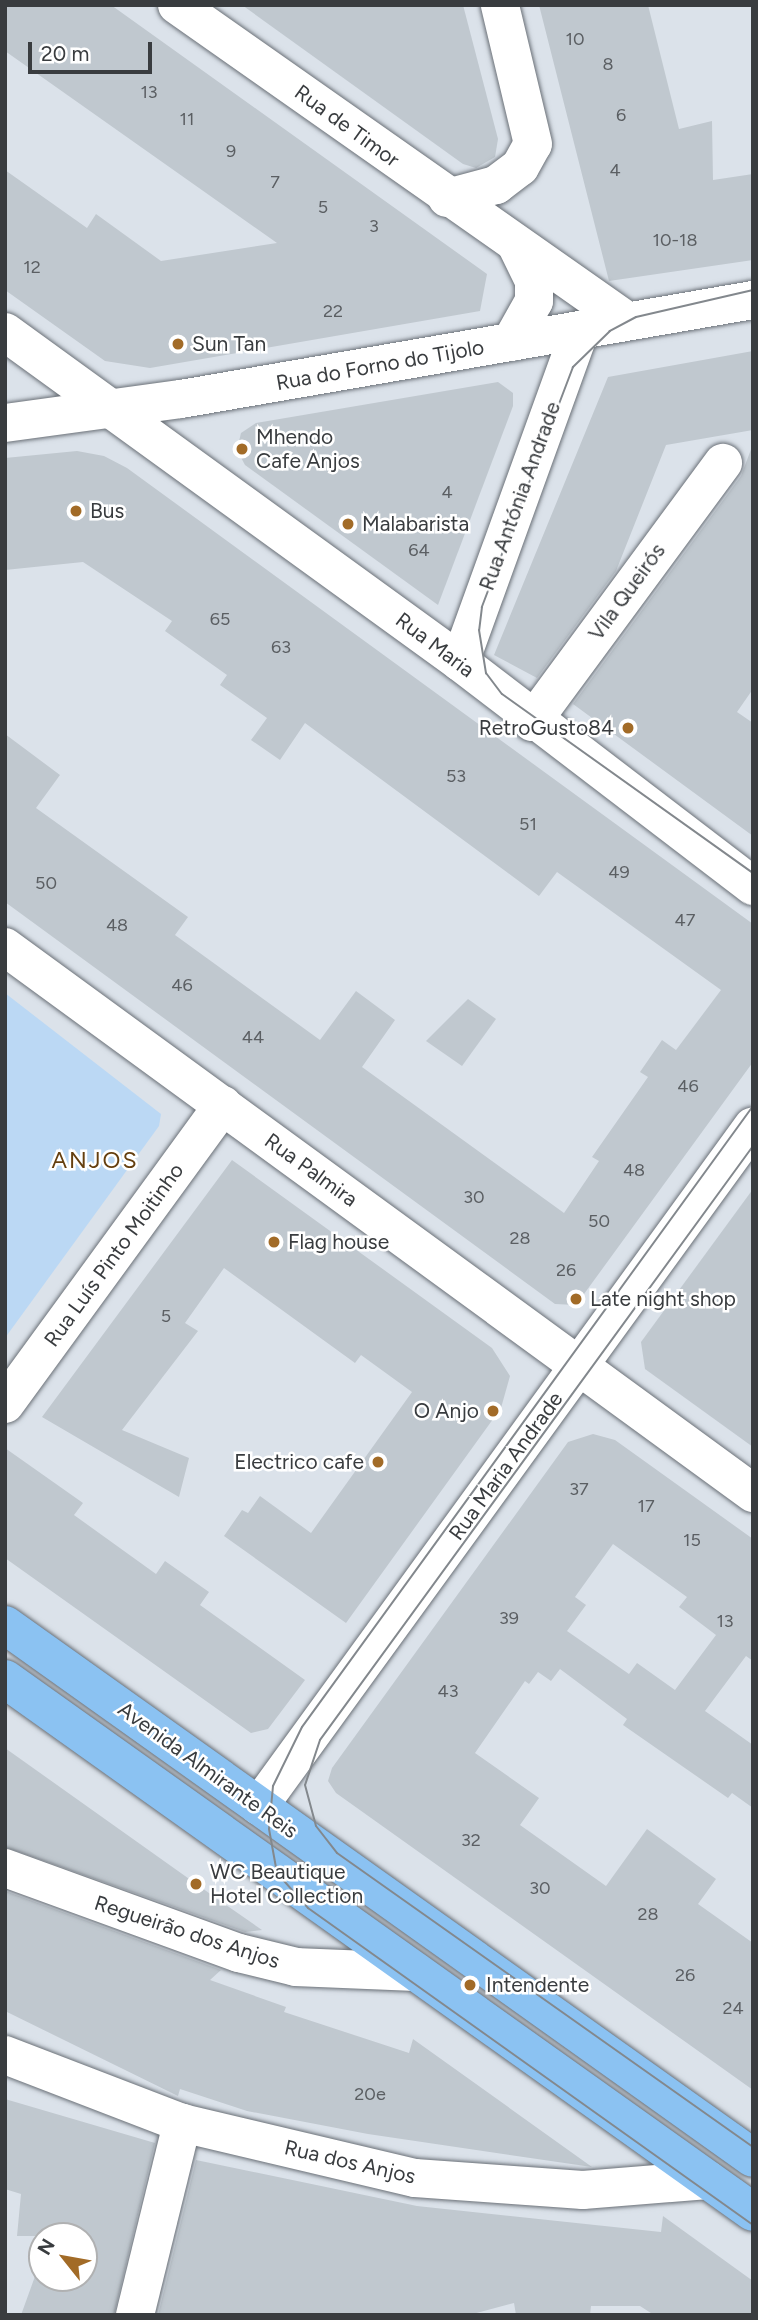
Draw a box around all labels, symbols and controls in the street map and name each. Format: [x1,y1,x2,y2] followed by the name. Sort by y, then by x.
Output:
[32,28,156,72] scale bar
[566,28,584,50] house number: 10
[41,41,89,66] text: 20 m
[602,53,614,75] house number: 8
[290,80,404,172] street label: Rua de Timor
[140,81,158,103] house number: 13
[616,104,626,126] house number: 6
[180,108,194,130] house number: 11
[226,140,236,162] house number: 9
[609,159,621,181] house number: 4
[270,171,280,193] house number: 7
[318,196,328,218] house number: 5
[369,215,379,237] house number: 3
[653,229,697,251] house number: 10-18
[23,256,41,278] house number: 12
[323,300,343,322] house number: 22
[192,331,266,357] place label: Sun Tan
[274,334,486,396] street label: Rua do Forno do Tijolo
[170,336,186,352] marker: Sun Tan
[474,398,566,594] street label: Rua Antónia Andrade
[256,424,360,474] place label: Mhendo Cafe Anjos
[234,441,250,457] marker: Mhendo Cafe Anjos
[441,481,453,503] house number: 4
[90,498,124,524] place label: Bus
[68,503,84,519] marker: Bus
[362,511,469,537] place label: Malabarista
[340,516,356,532] marker: Malabarista
[408,539,430,561] house number: 64
[583,539,671,645] street label: Vila Queirós
[391,607,479,683] street label: Rua Maria
[210,608,230,630] house number: 65
[271,636,291,658] house number: 63
[479,715,614,741] place label: RetroGusto84
[620,720,636,736] marker: RetroGusto84
[446,765,466,787] house number: 53
[519,813,537,835] house number: 51
[608,861,630,883] house number: 49
[35,872,57,894] house number: 50
[675,909,695,931] house number: 47
[106,914,128,936] house number: 48
[171,974,193,996] house number: 46
[242,1026,264,1048] house number: 44
[677,1075,699,1097] house number: 46
[260,1128,362,1212] street label: Rua Palmira
[52,1146,138,1174] district label: ANJOS
[39,1158,189,1352] street label: Rua Luís Pinto Moitinho
[623,1159,645,1181] house number: 48
[463,1186,485,1208] house number: 30
[588,1210,610,1232] house number: 50
[509,1227,531,1249] house number: 28
[288,1229,389,1255] place label: Flag house
[266,1234,282,1250] marker: Flag house
[556,1259,576,1281] house number: 26
[590,1286,736,1312] place label: Late night shop
[568,1291,584,1307] marker: Late night shop
[161,1305,171,1327] house number: 5
[444,1387,568,1545] street label: Rua Maria Andrade
[414,1398,479,1424] place label: O Anjo
[485,1403,501,1419] marker: O Anjo
[234,1449,364,1475] place label: Electrico cafe
[370,1454,386,1470] marker: Electrico cafe
[569,1478,589,1500] house number: 37
[637,1495,655,1517] house number: 17
[683,1529,701,1551] house number: 15
[499,1607,519,1629] house number: 39
[716,1610,734,1632] house number: 13
[438,1680,458,1702] house number: 43
[113,1696,303,1844] street label: Avenida Almirante Reis
[461,1829,481,1851] house number: 32
[210,1859,363,1909] place label: WC Beautique Hotel Collection
[188,1876,204,1892] marker: WC Beautique Hotel Collection
[529,1877,551,1899] house number: 30
[91,1890,283,1974] street label: Regueirão dos Anjos
[637,1903,659,1925] house number: 28
[675,1964,695,1986] house number: 26
[486,1972,589,1998] place label: Intendente
[460,1975,480,1995] marker: Intendente
[722,1997,744,2019] house number: 24
[354,2083,386,2105] house number: 20e
[282,2135,418,2189] street label: Rua dos Anjos
[28,2222,98,2292] north arrow
[33,2235,60,2259] text: N

